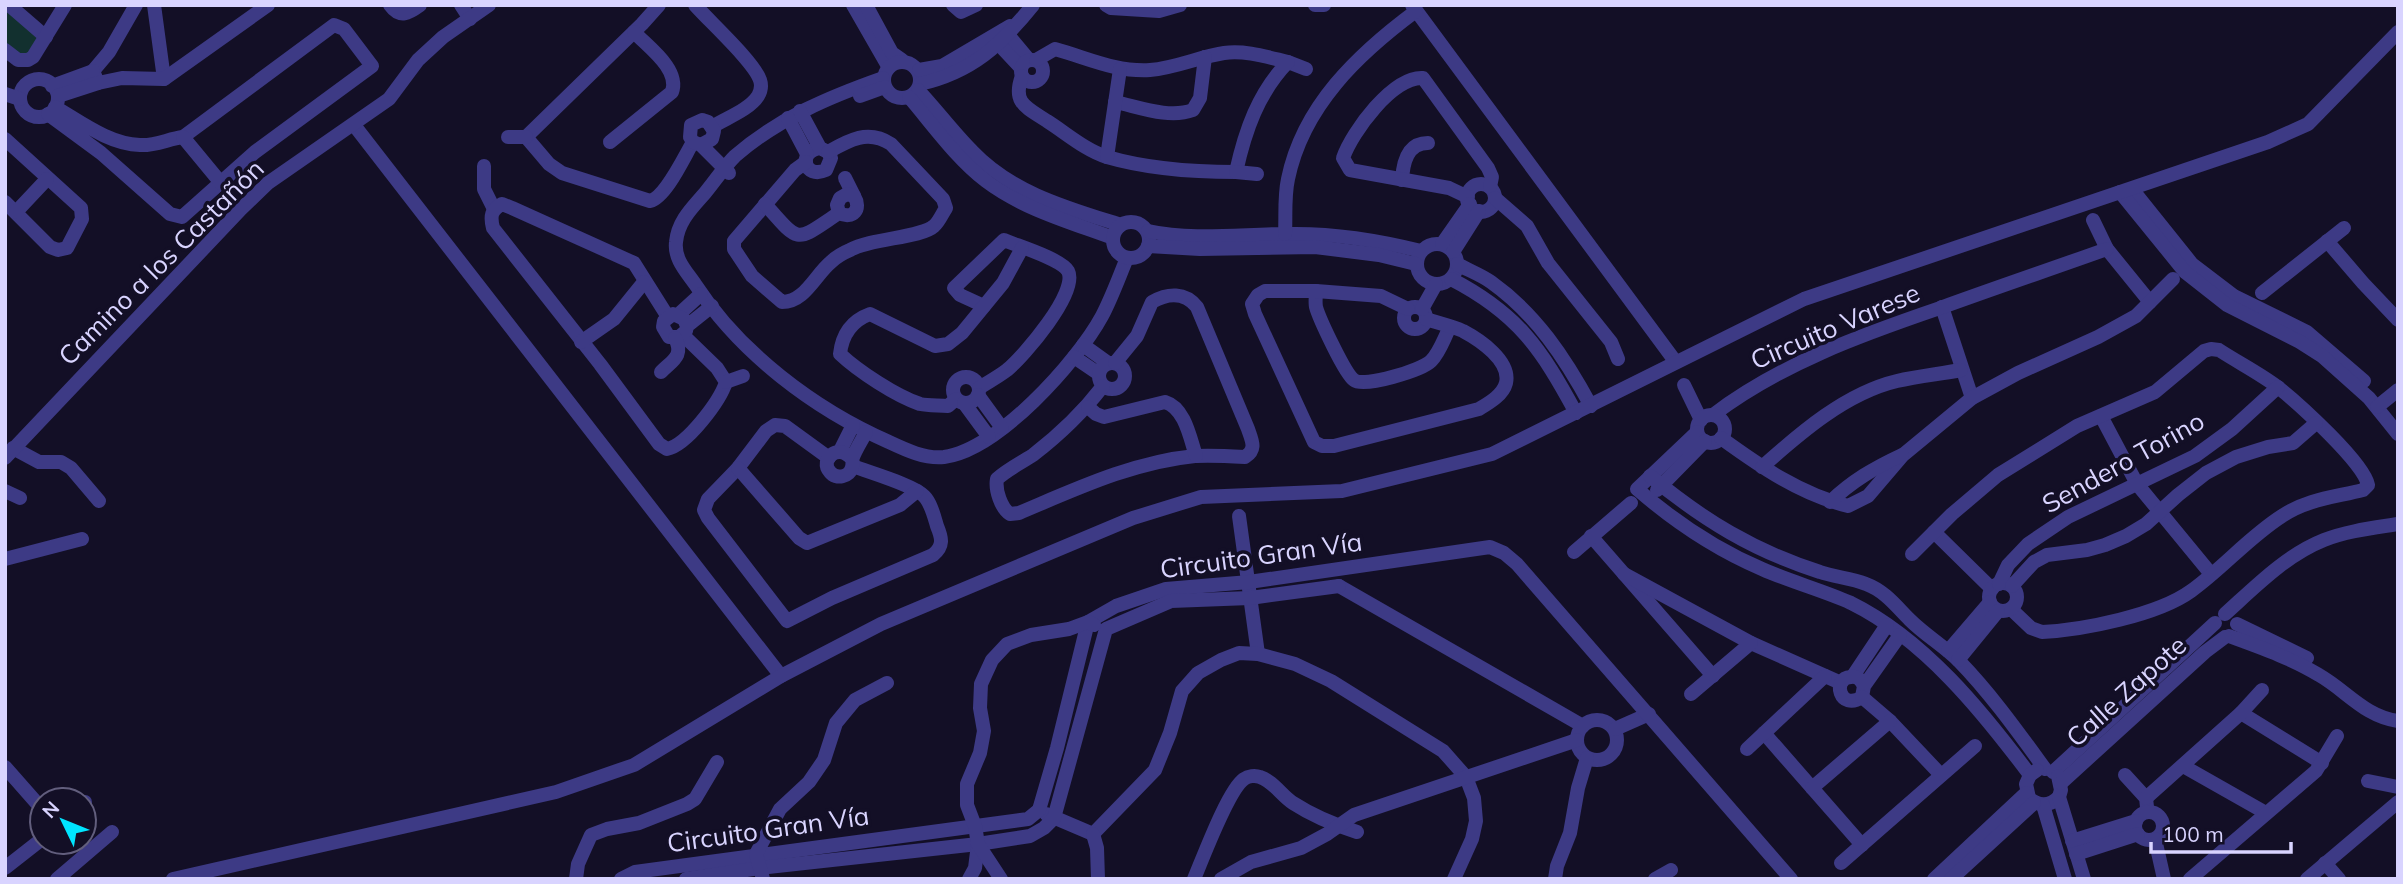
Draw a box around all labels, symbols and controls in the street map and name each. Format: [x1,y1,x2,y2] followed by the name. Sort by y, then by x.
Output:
[51,152,271,372] street label: Camino a los Castañón
[1745,276,1925,376] street label: Circuito Varese
[2036,404,2210,520] street label: Sendero Torino
[1158,524,1364,586] street label: Circuito Gran Vía
[2059,628,2193,754] street label: Calle Zapote
[28,786,98,856] north arrow
[37,796,64,823] text: N
[665,798,871,860] street label: Circuito Gran Vía
[2151,810,2291,854] scale bar
[2162,821,2224,847] text: 100 m

